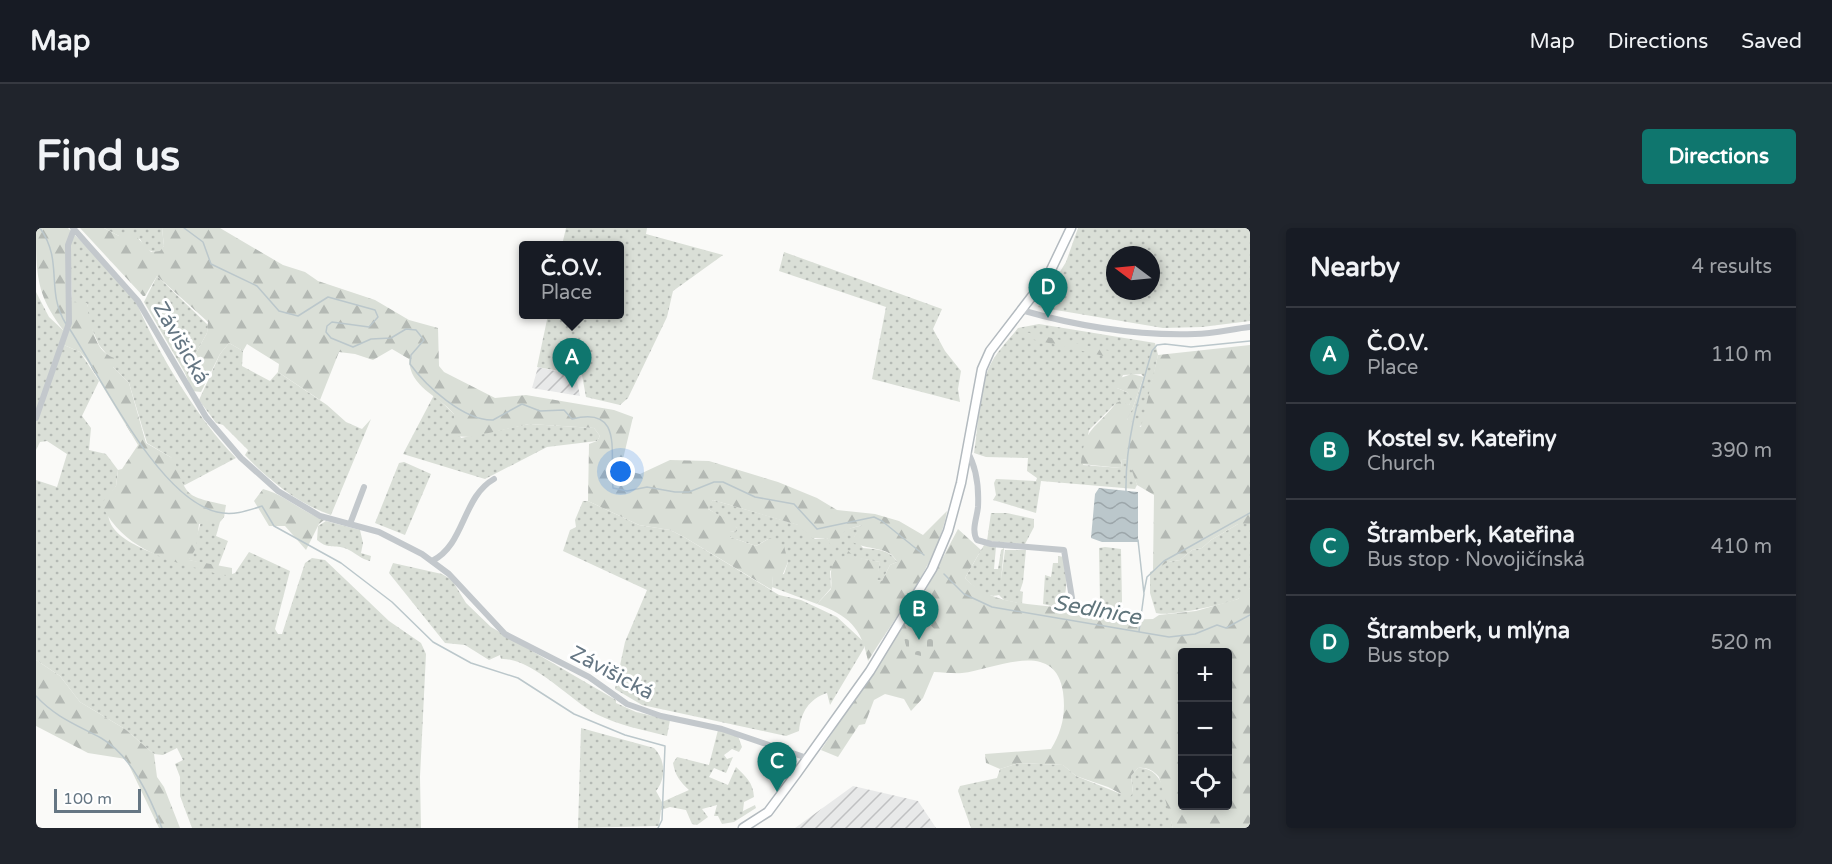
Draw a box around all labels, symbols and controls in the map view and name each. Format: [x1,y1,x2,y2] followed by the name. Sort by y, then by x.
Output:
[30,24,90,58] text: Map
[1529,29,1575,54] text: Map
[1608,29,1708,54] text: Directions
[1741,29,1802,54] text: Saved
[1642,129,1796,184] button: Directions
[36,131,180,182] text: Find us
[519,241,624,319] popup
[1106,246,1160,300] north arrow
[1310,252,1400,283] text: Nearby
[541,255,602,281] text: Č.O.V.
[1692,255,1772,279] text: 4 results
[1028,268,1068,318] pin: D
[541,281,592,305] text: Place
[147,297,215,389] street label: Závišická
[1367,330,1429,356] text: Č.O.V.
[552,338,592,388] pin: A
[1322,343,1337,367] text: A
[1711,343,1772,367] text: 110 m
[1367,356,1418,380] text: Place
[1367,426,1557,452] text: Kostel sv. Kateřiny
[1323,439,1336,463] text: B
[1711,439,1772,463] text: 390 m
[1367,452,1435,476] text: Church
[606,457,635,486] your location
[1367,522,1575,548] text: Štramberk, Kateřina
[1323,535,1336,559] text: C
[1711,535,1772,559] text: 410 m
[1367,548,1585,572] text: Bus stop · Novojičínská
[900,590,938,640] pin: B
[1051,590,1144,631] water label: Sedlnice
[1367,618,1570,644] text: Štramberk, u mlýna
[1322,631,1337,655] text: D
[1711,631,1772,655] text: 520 m
[566,641,658,705] street label: Závišická
[1367,644,1450,668] text: Bus stop
[1178,648,1232,810] map controls
[1178,648,1232,702] button: +
[1178,702,1232,756] button: −
[758,742,796,792] pin: C
[1178,756,1232,810] button: locate
[54,786,141,814] scale bar
[63,789,112,809] text: 100 m

